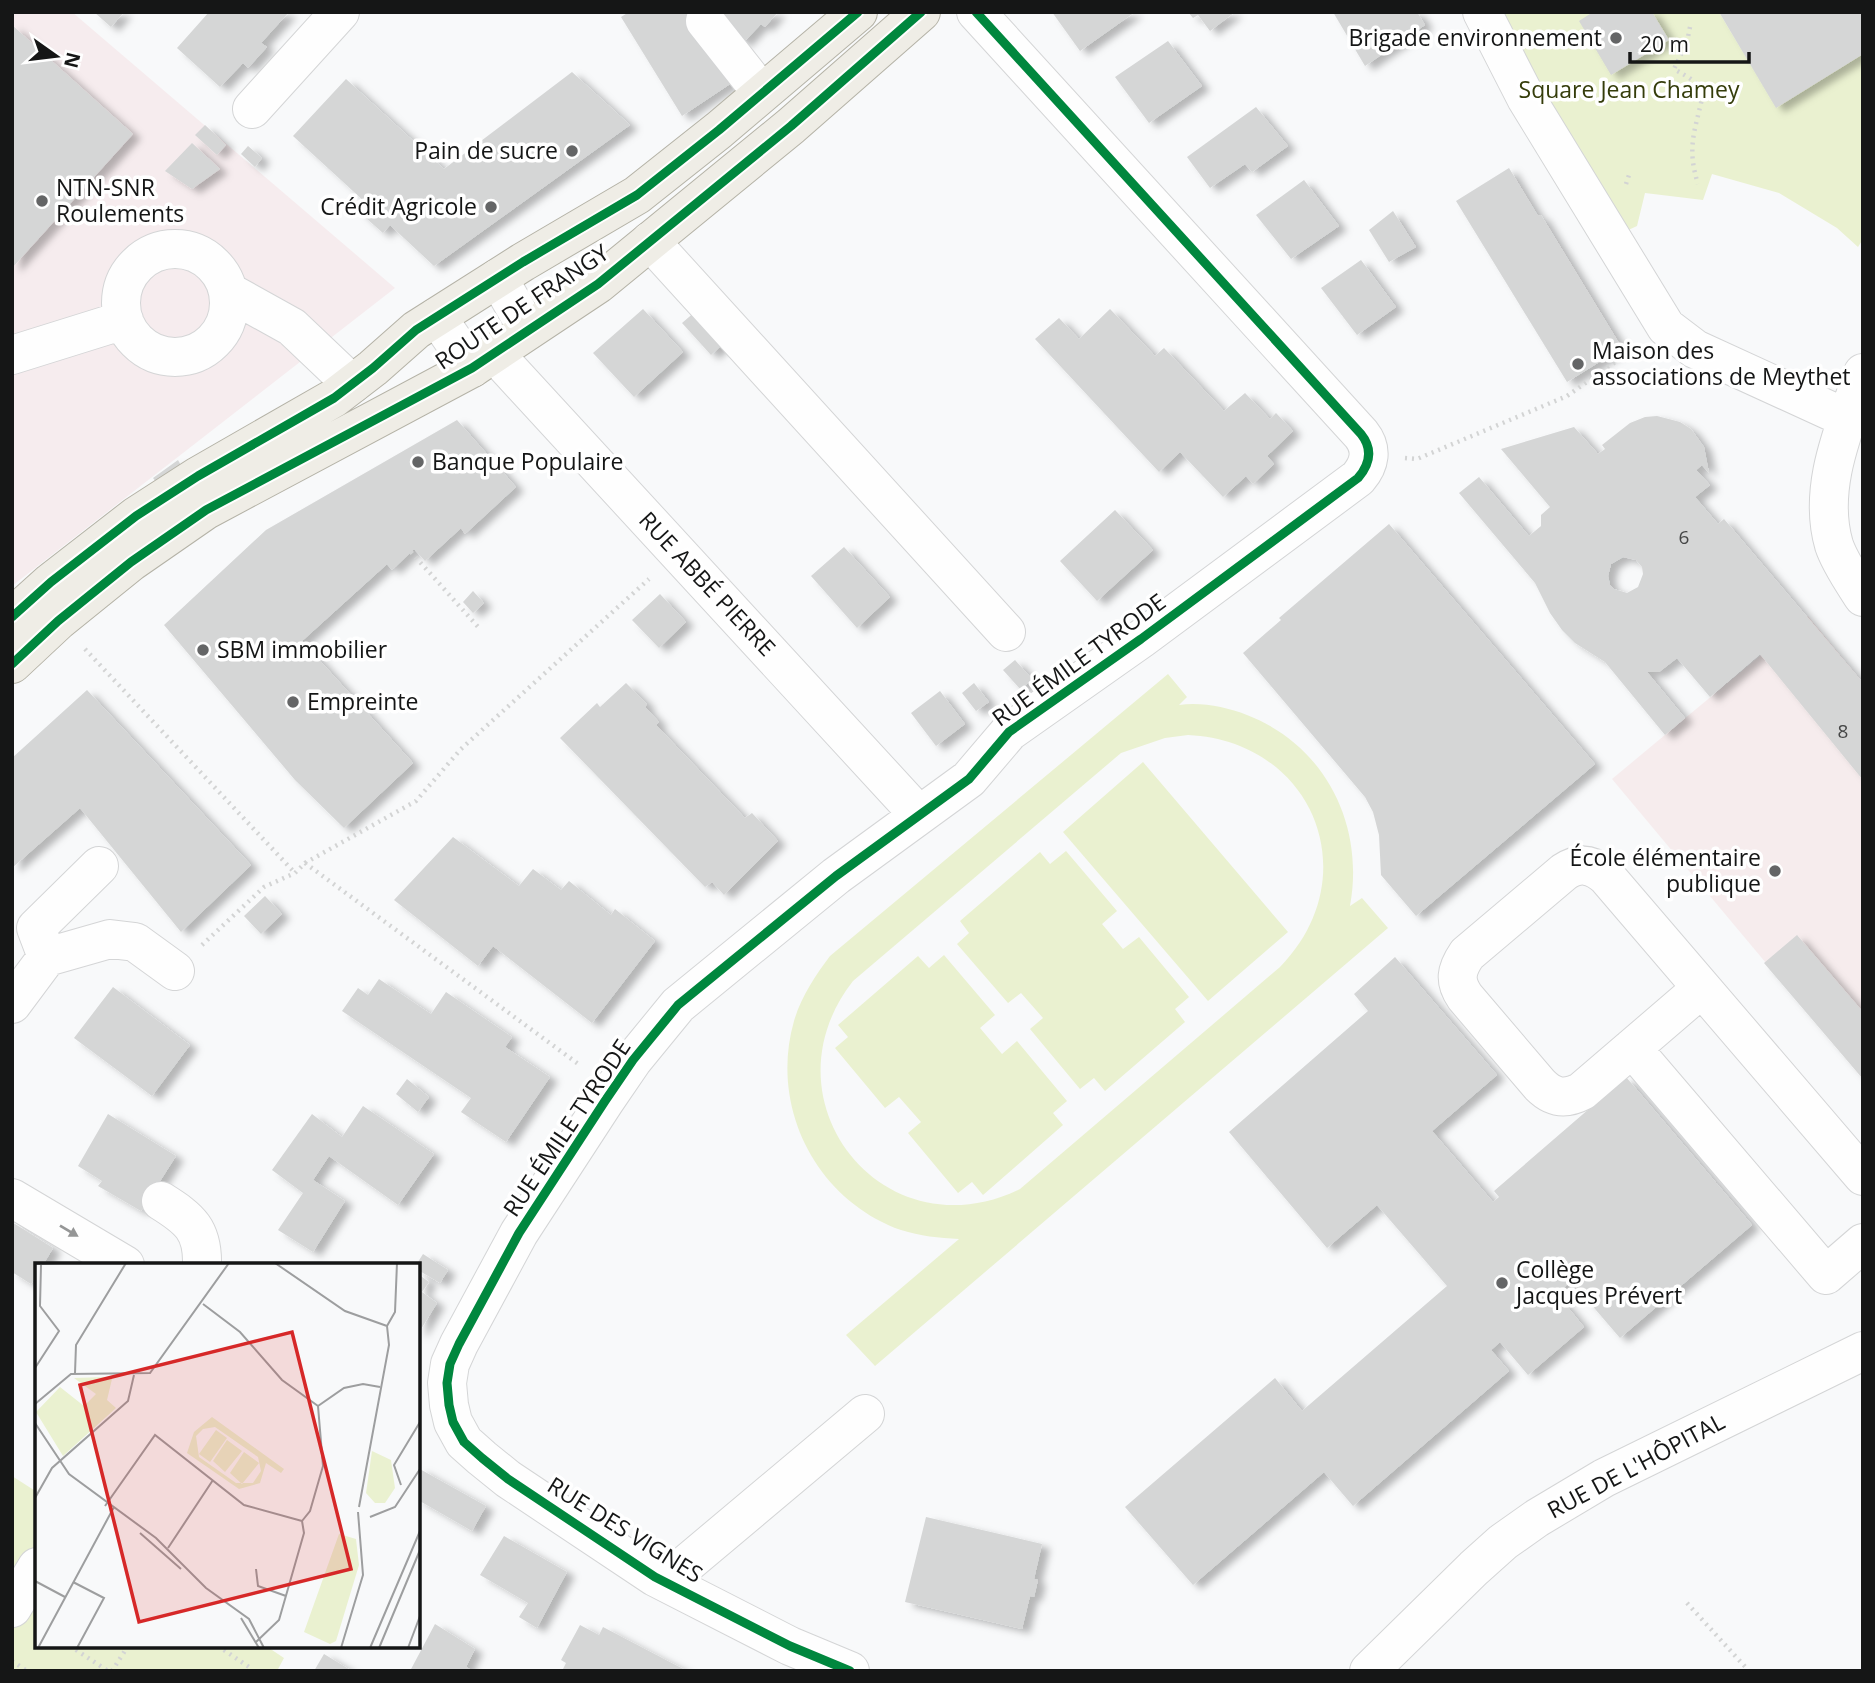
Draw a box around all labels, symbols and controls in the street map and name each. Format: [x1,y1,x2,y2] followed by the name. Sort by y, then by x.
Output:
[21,21,91,91] north arrow
[1349,21,1602,53] place label: Brigade environnement
[1630,21,1749,65] scale bar
[1608,30,1624,46] marker: Brigade environnement
[1640,30,1689,58] text: 20 m
[58,49,87,71] text: N
[1519,73,1740,105] park label: Square Jean Chamey
[414,134,558,166] place label: Pain de sucre
[564,143,580,159] marker: Pain de sucre
[56,171,184,229] place label: NTN-SNR Roulements
[320,190,477,222] place label: Crédit Agricole
[34,193,50,209] marker: NTN-SNR Roulements
[483,199,499,215] marker: Crédit Agricole
[428,236,615,376] street label: ROUTE DE FRANGY
[1592,334,1851,392] place label: Maison des associations de Meythet
[1570,356,1586,372] marker: Maison des associations de Meythet
[432,445,623,477] place label: Banque Populaire
[410,454,426,470] marker: Banque Populaire
[632,504,783,663] street label: RUE ABBÉ PIERRE
[1679,524,1689,550] house number: 6
[985,585,1172,733] street label: RUE ÉMILE TYRODE
[217,633,388,665] place label: SBM immobilier
[195,642,211,658] marker: SBM immobilier
[307,685,419,717] place label: Empreinte
[285,694,301,710] marker: Empreinte
[1838,718,1848,744] house number: 8
[1570,841,1761,899] place label: École élémentaire publique
[1767,863,1783,879] marker: École élémentaire publique
[495,1033,637,1222] street label: RUE ÉMILE TYRODE
[59,1225,78,1238] one-way arrow
[1514,1253,1682,1311] place label: Collège Jacques Prévert
[35,1263,420,1648] inset map
[1494,1275,1510,1291] marker: Collège Jacques Prévert
[1541,1405,1730,1525] street label: RUE DE L'HÔPITAL
[542,1469,709,1590] street label: RUE DES VIGNES

